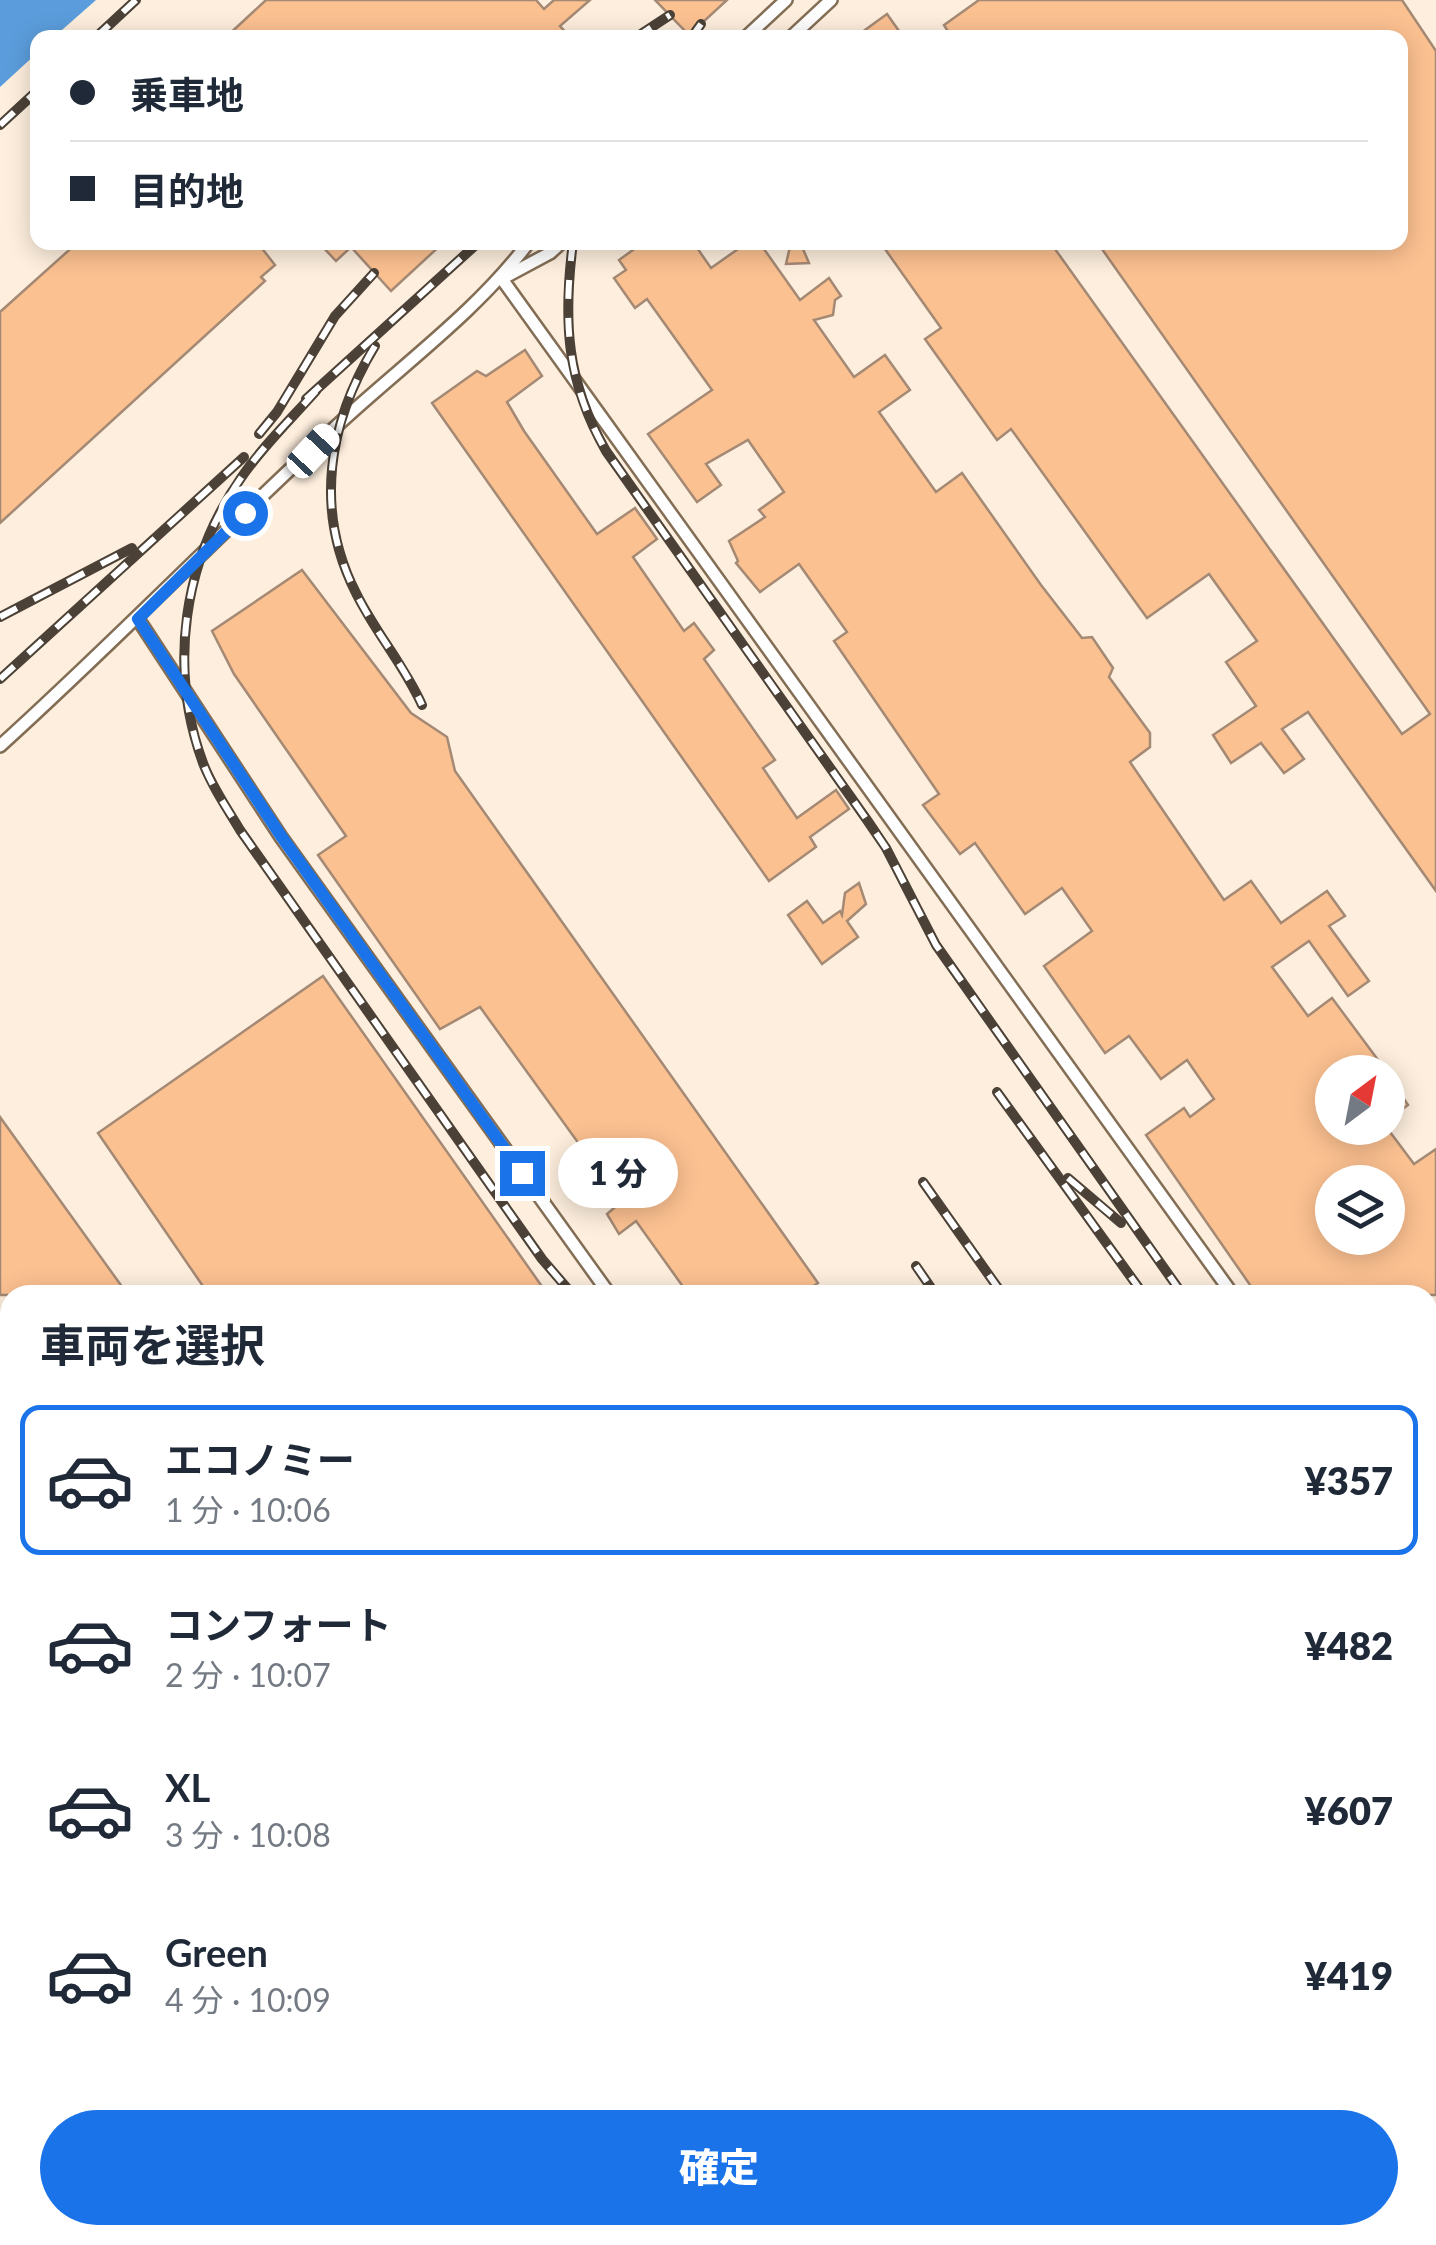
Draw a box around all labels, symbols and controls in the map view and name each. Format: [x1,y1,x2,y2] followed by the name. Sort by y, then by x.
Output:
[130,71,244,117] text: 乗車地
[130,167,244,213] text: 目的地
[282,419,344,483] car
[223,491,268,536] route start
[1315,1055,1405,1145] north arrow
[1315,1055,1405,1255] map controls
[557,1138,677,1208] callout: 1 分
[500,1151,545,1196] route end
[589,1153,647,1192] text: 1 分
[1315,1165,1405,1255] button: layers
[40,1318,265,1372] text: 車両を選択
[45,1435,135,1525] icon: car
[165,1436,355,1482] text: エコノミー
[1305,1457,1393,1503] text: ¥357
[165,1490,331,1529] text: 1 分 · 10:06
[45,1600,135,1690] icon: car
[165,1601,392,1647] text: コンフォート
[1305,1622,1393,1668] text: ¥482
[165,1655,331,1694] text: 2 分 · 10:07
[165,1764,210,1810] text: XL
[45,1765,135,1855] icon: car
[1305,1787,1393,1833] text: ¥607
[165,1815,331,1854] text: 3 分 · 10:08
[165,1929,268,1975] text: Green
[45,1930,135,2020] icon: car
[1305,1952,1393,1998] text: ¥419
[165,1980,331,2019] text: 4 分 · 10:09
[40,2110,1398,2225] button: 確定

